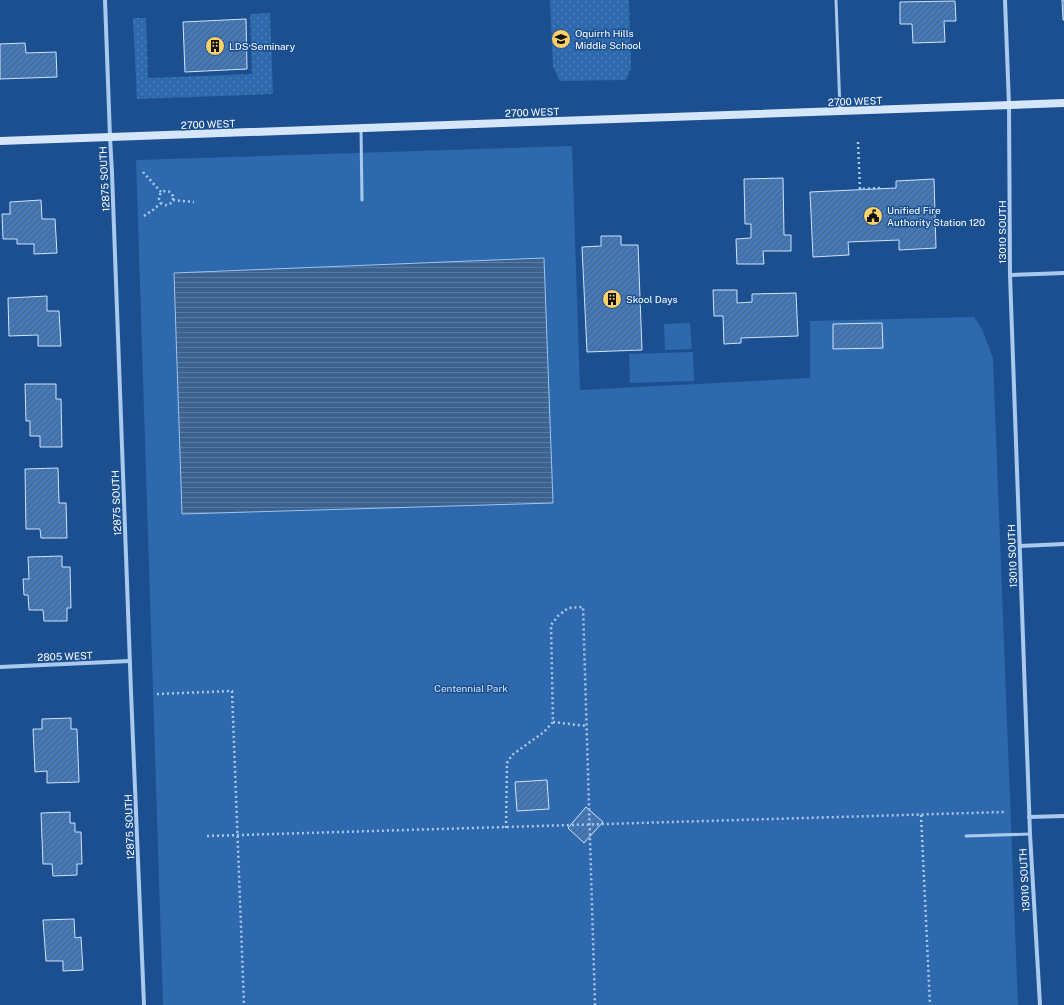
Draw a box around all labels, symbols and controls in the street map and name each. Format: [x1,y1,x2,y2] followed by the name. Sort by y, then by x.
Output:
[575,27,641,51] place label: Oquirrh Hills Middle School
[550,28,572,50] school or university icon: Oquirrh Hills Middle School
[204,35,226,57] building icon: LDS Seminary
[229,40,296,52] place label: LDS Seminary
[828,94,882,108] street label: 2700 WEST
[505,105,559,119] street label: 2700 WEST
[181,117,235,131] street label: 2700 WEST
[96,146,112,212] street label: 12875 SOUTH
[996,200,1008,264] street label: 13010 SOUTH
[887,204,985,228] place label: Unified Fire Authority Station 120
[862,205,884,227] public building icon: Unified Fire Authority Station 120
[601,288,623,310] building icon: Skool Days
[626,293,677,305] place label: Skool Days
[109,470,123,536] street label: 12875 SOUTH
[1005,524,1019,588] street label: 13010 SOUTH
[37,649,93,663] street label: 2805 WEST
[434,682,508,694] park label: Centennial Park
[122,794,136,860] street label: 12875 SOUTH
[1016,848,1032,912] street label: 13010 SOUTH

